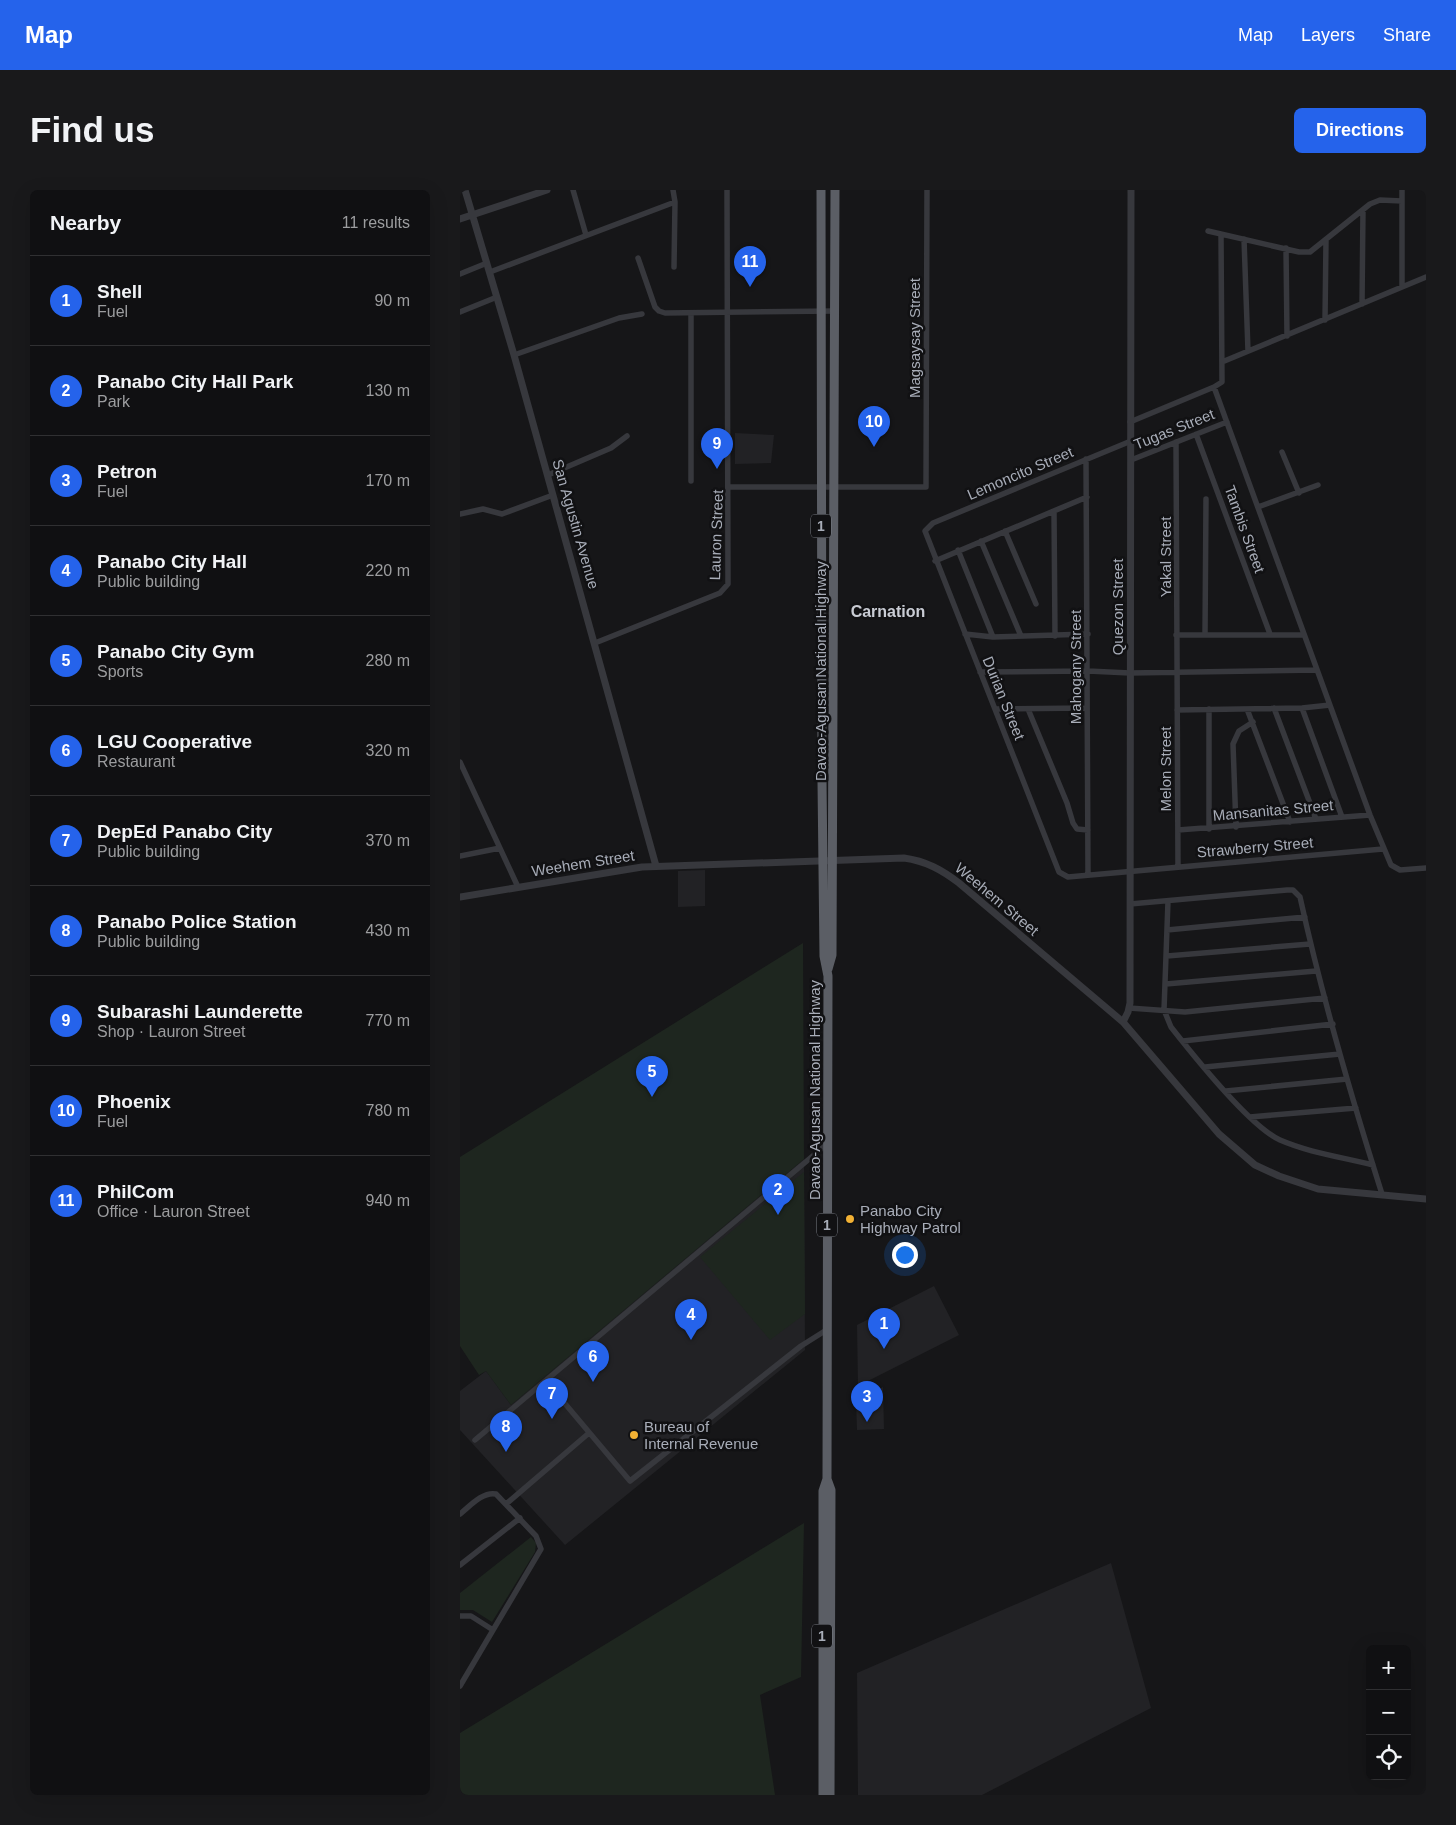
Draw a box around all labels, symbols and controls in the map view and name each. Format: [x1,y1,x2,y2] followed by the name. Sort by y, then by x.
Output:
[25,21,73,48] text: Map
[1238,25,1273,45] text: Map
[1301,25,1355,45] text: Layers
[1383,25,1431,45] text: Share
[1294,108,1426,153] button: Directions
[30,110,154,149] text: Find us
[50,211,121,234] text: Nearby
[342,214,410,231] text: 11 results
[734,246,766,287] pin: 11
[906,277,923,398] street label: Magsaysay Street
[97,281,142,302] text: Shell
[62,292,70,309] text: 1
[374,292,410,309] text: 90 m
[97,303,128,320] text: Fuel
[97,371,293,392] text: Panabo City Hall Park
[62,382,70,399] text: 2
[366,382,410,399] text: 130 m
[97,393,130,410] text: Park
[1131,405,1218,453] street label: Tugas Street
[858,406,890,447] pin: 10
[701,428,733,469] pin: 9
[964,443,1076,503] street label: Lemoncito Street
[549,457,603,591] street label: San Agustin Avenue
[97,461,157,482] text: Petron
[62,472,70,489] text: 3
[366,472,410,489] text: 170 m
[97,483,128,500] text: Fuel
[1221,483,1269,576] street label: Tambis Street
[706,488,726,581] street label: Lauron Street
[811,514,831,538] road number: 1
[1157,516,1174,597] street label: Yakal Street
[97,551,247,572] text: Panabo City Hall
[1109,558,1126,655] street label: Quezon Street
[812,560,829,781] street label: Davao-Agusan National Highway
[62,562,70,579] text: 4
[366,562,410,579] text: 220 m
[97,573,200,590] text: Public building
[851,603,925,620] district label: Carnation
[1067,609,1084,724] street label: Mahogany Street
[97,641,254,662] text: Panabo City Gym
[62,652,70,669] text: 5
[366,652,410,669] text: 280 m
[980,654,1029,743] street label: Durian Street
[97,663,143,680] text: Sports
[1157,726,1174,812] street label: Melon Street
[97,731,252,752] text: LGU Cooperative
[62,742,70,759] text: 6
[366,742,410,759] text: 320 m
[97,753,175,770] text: Restaurant
[1212,796,1335,824] street label: Mansanitas Street
[97,821,272,842] text: DepEd Panabo City
[62,832,70,849] text: 7
[366,832,410,849] text: 370 m
[1196,833,1315,861] street label: Strawberry Street
[97,843,200,860] text: Public building
[530,846,636,880] street label: Weehem Street
[952,859,1043,939] street label: Weehem Street
[97,911,297,932] text: Panabo Police Station
[62,922,70,939] text: 8
[366,922,410,939] text: 430 m
[97,933,200,950] text: Public building
[806,979,823,1200] street label: Davao-Agusan National Highway
[97,1001,303,1022] text: Subarashi Launderette
[62,1012,70,1029] text: 9
[366,1012,410,1029] text: 770 m
[97,1023,246,1040] text: Shop · Lauron Street
[636,1056,668,1097] pin: 5
[97,1091,171,1112] text: Phoenix
[57,1102,75,1119] text: 10
[366,1102,410,1119] text: 780 m
[97,1113,128,1130] text: Fuel
[762,1174,794,1215] pin: 2
[97,1181,174,1202] text: PhilCom
[58,1192,74,1209] text: 11
[366,1192,410,1209] text: 940 m
[860,1202,961,1236] place label: Panabo City Highway Patrol
[97,1203,250,1220] text: Office · Lauron Street
[844,1213,856,1225] marker: Panabo City Highway Patrol
[817,1214,837,1236] road number: 1
[892,1242,918,1268] your location
[675,1299,707,1340] pin: 4
[868,1308,900,1349] pin: 1
[577,1341,609,1382] pin: 6
[536,1378,568,1419] pin: 7
[851,1381,883,1422] pin: 3
[490,1411,522,1452] pin: 8
[644,1418,758,1452] place label: Bureau of Internal Revenue
[628,1429,640,1441] marker: Bureau of Internal Revenue
[812,1624,832,1648] road number: 1
[1366,1645,1411,1780] map controls
[1366,1645,1411,1690] button: +
[1366,1690,1411,1735] button: −
[1366,1735,1411,1780] button: locate

